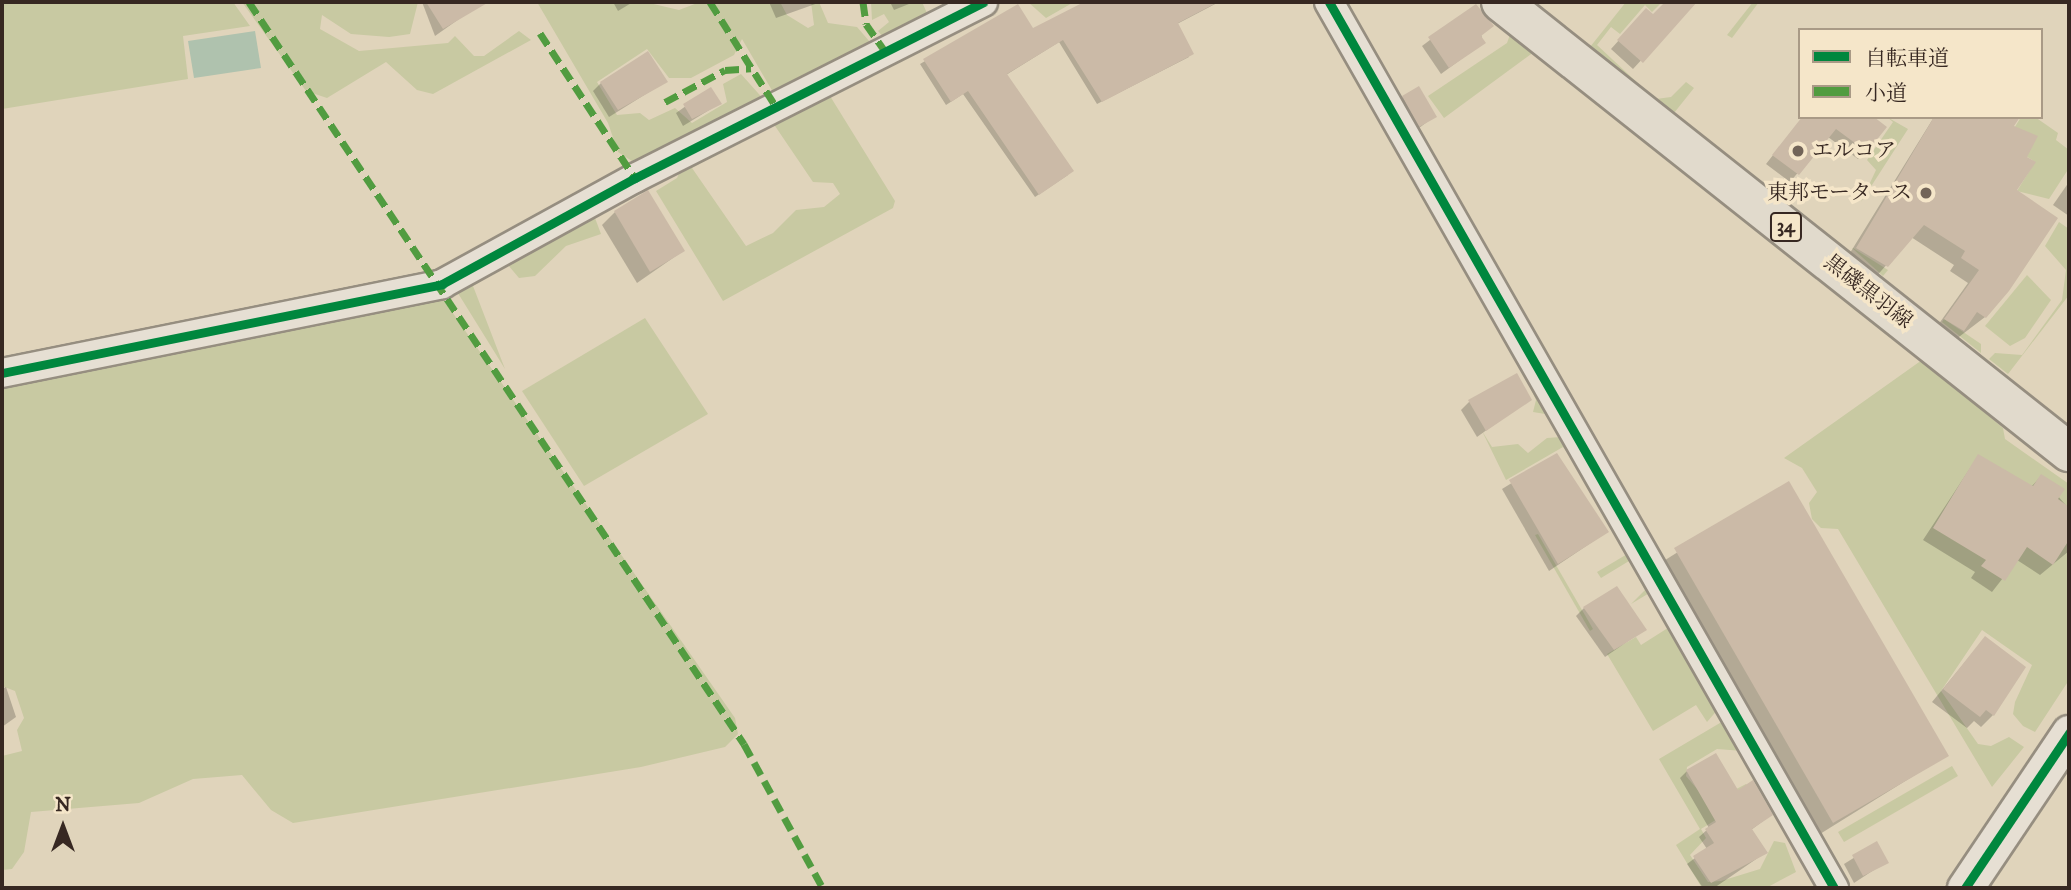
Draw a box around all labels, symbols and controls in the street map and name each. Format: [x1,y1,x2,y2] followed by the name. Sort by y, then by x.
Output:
[1798,28,2043,119] legend
[1865,46,1949,72] text: 自転車道
[1865,81,1907,107] text: 小道
[1812,138,1896,164] place label: エルコア
[1790,143,1806,159] marker: エルコア
[1766,180,1912,206] place label: 東邦モータース
[1918,185,1934,201] marker: 東邦モータース
[1768,212,1803,243] road number: 34
[1819,250,1917,334] street label: 黒磯黒羽線
[28,792,98,862] north arrow
[55,794,71,817] text: N

